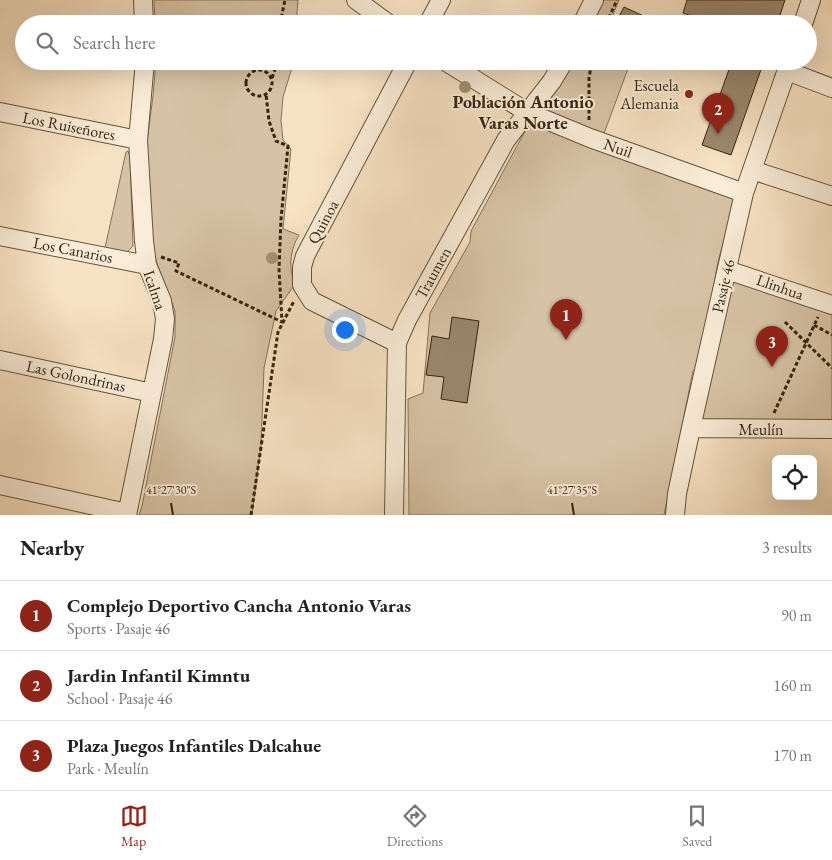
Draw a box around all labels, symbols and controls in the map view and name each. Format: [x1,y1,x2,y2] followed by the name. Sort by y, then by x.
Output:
[15,15,817,70] search box
[33,29,61,57] icon: search
[73,30,155,55] text: Search here
[619,75,680,114] place label: Escuela Alemania
[683,88,695,100] marker: Escuela Alemania
[453,90,593,134] district label: Población Antonio Varas Norte
[702,93,734,134] pin: 2
[21,107,117,145] street label: Los Ruiseñores
[601,133,635,163] street label: Nuil
[303,196,344,248] street label: Quinoa
[31,232,115,268] street label: Los Canarios
[410,243,456,303] street label: Traumen
[707,257,739,315] street label: Pasaje 46
[138,267,172,313] street label: Icalma
[754,269,807,305] street label: Llinhua
[550,299,582,340] pin: 1
[332,317,358,343] your location
[756,326,788,367] pin: 3
[24,355,128,397] street label: Las Golondrinas
[739,419,784,440] street label: Meulín
[772,455,817,500] map controls
[772,455,817,500] button: locate
[146,482,196,498] text: 41°27'30"S
[547,482,597,498] text: 41°27'35"S
[20,534,84,561] text: Nearby
[762,537,812,558] text: 3 results
[67,593,411,618] text: Complejo Deportivo Cancha Antonio Varas
[32,605,40,626] text: 1
[781,605,812,626] text: 90 m
[67,618,170,639] text: Sports · Pasaje 46
[67,663,250,688] text: Jardin Infantil Kimntu
[32,675,40,696] text: 2
[773,675,812,696] text: 160 m
[67,688,172,709] text: School · Pasaje 46
[67,733,321,758] text: Plaza Juegos Infantiles Dalcahue
[32,745,40,766] text: 3
[773,745,812,766] text: 170 m
[67,758,149,779] text: Park · Meulín
[120,802,148,850] tab: Map
[387,802,443,850] tab: Directions
[682,802,712,850] tab: Saved

